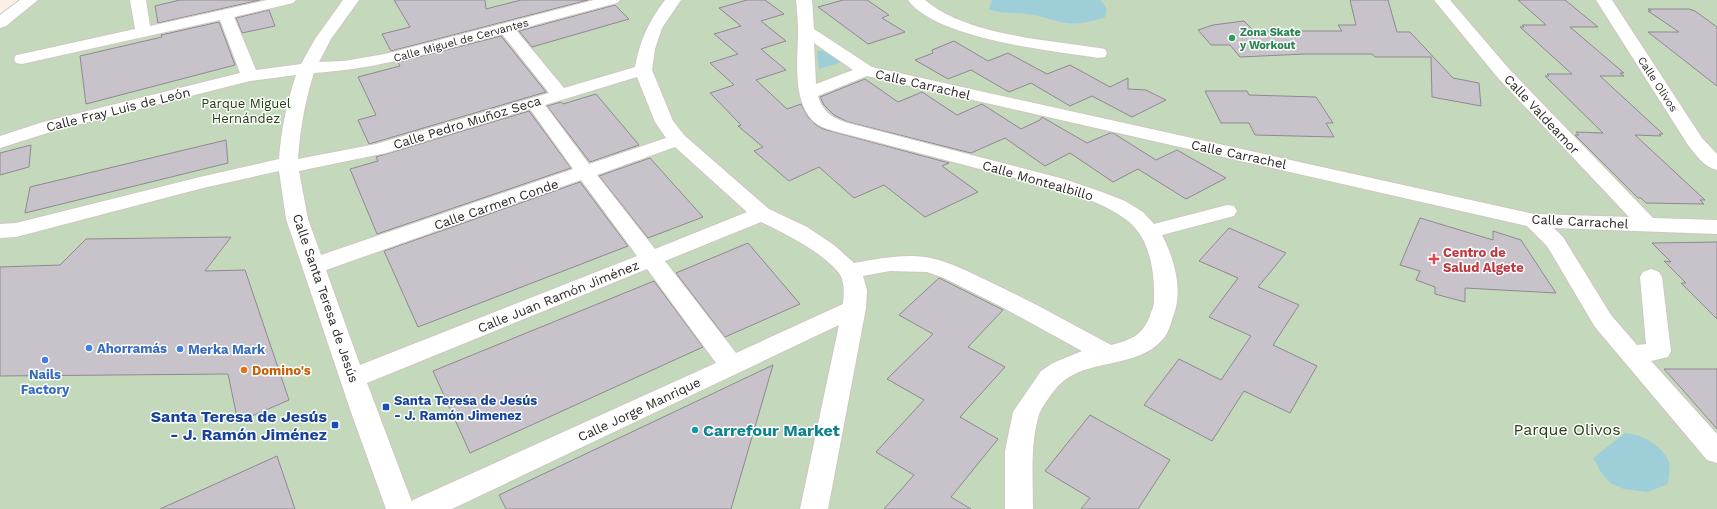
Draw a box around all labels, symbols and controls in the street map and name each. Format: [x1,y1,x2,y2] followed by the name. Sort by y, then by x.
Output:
[392,16,530,65] street label: Calle Miguel de Cervantes
[1239,26,1301,52] place label: Zona Skate y Workout
[1227,33,1237,43] marker: Zona Skate y Workout
[1635,54,1680,114] street label: Calle Olivos
[874,66,972,103] street label: Calle Carrachel
[1501,71,1582,157] street label: Calle Valdeamor
[45,84,192,135] street label: Calle Fray Luis de León
[392,93,543,152] street label: Calle Pedro Muñoz Seca
[201,96,291,126] park label: Parque Miguel Hernández
[1190,137,1288,172] street label: Calle Carrachel
[981,157,1095,204] street label: Calle Montealbillo
[432,176,560,233] street label: Calle Carmen Conde
[1531,211,1629,232] street label: Calle Carrachel
[290,212,362,385] street label: Calle Santa Teresa de Jesús
[1443,245,1524,275] place label: Centro de Salud Algete
[1428,253,1440,265] marker: Centro de Salud Algete
[475,257,641,336] street label: Calle Juan Ramón Jiménez
[97,341,167,356] place label: Ahorramás
[188,342,266,357] place label: Merka Mark
[84,343,94,353] marker: Ahorramás
[175,344,185,354] marker: Merka Mark
[40,355,50,365] marker: Nails Factory
[252,363,311,378] place label: Domino's
[239,365,249,375] marker: Domino's
[21,367,70,397] place label: Nails Factory
[575,374,703,444] street label: Calle Jorge Manrique
[394,393,537,423] place label: Santa Teresa de Jesús - J. Ramón Jimenez
[381,402,391,412] marker: Santa Teresa de Jesús - J. Ramón Jimenez
[151,407,327,444] place label: Santa Teresa de Jesús - J. Ramón Jiménez
[330,420,340,430] marker: Santa Teresa de Jesús - J. Ramón Jiménez
[1513,420,1621,439] park label: Parque Olivos
[703,421,840,440] place label: Carrefour Market
[690,425,700,435] marker: Carrefour Market

